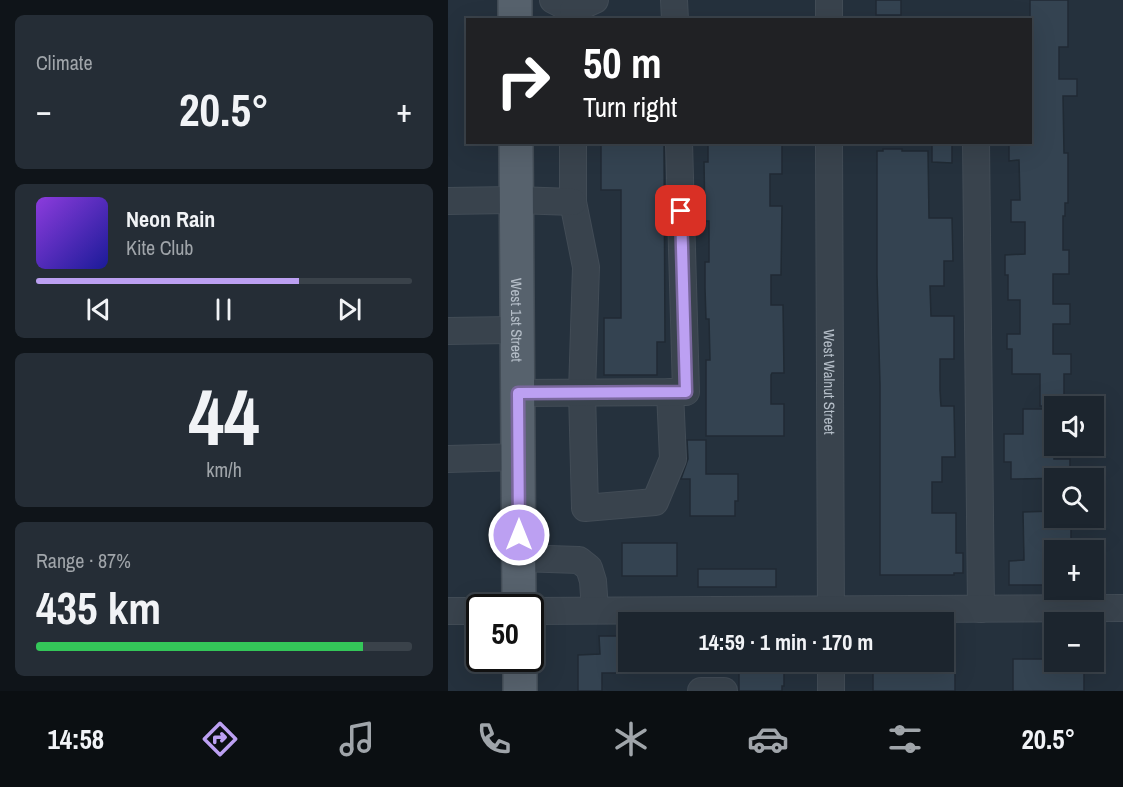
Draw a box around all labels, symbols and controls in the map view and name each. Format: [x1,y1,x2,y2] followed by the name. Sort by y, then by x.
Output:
[583,35,662,91] text: 50 m
[484,42,562,120] icon: right
[36,49,93,76] text: Climate
[179,79,269,140] text: 20.5°
[36,88,52,132] text: −
[396,88,412,132] text: +
[583,89,677,125] text: Turn right
[655,185,706,236] pin
[664,194,697,227] icon: arrive
[126,204,215,234] text: Neon Rain
[126,234,193,261] text: Kite Club
[506,278,528,363] street label: West 1st Street
[82,293,115,326] icon: previous
[207,293,240,326] icon: pause
[333,293,366,326] icon: next
[819,329,841,435] street label: West Walnut Street
[188,364,260,469] text: 44
[1044,396,1104,672] map controls
[1044,396,1104,456] button: sound
[206,456,242,483] text: km/h
[1044,468,1104,528] button: search
[487,503,551,567] position arrow
[1044,540,1104,600] button: +
[36,547,131,574] text: Range · 87%
[36,577,161,638] text: 435 km
[466,594,544,672] speed limit sign: 50
[1044,612,1104,672] button: −
[699,627,873,657] text: 14:59 · 1 min · 170 m
[199,718,241,760] icon: directions
[336,718,378,760] icon: music
[473,718,515,760] icon: phone
[610,718,652,760] icon: climate
[747,718,789,760] icon: car
[884,718,926,760] icon: filters
[48,721,104,757] text: 14:58
[1021,721,1075,757] text: 20.5°

